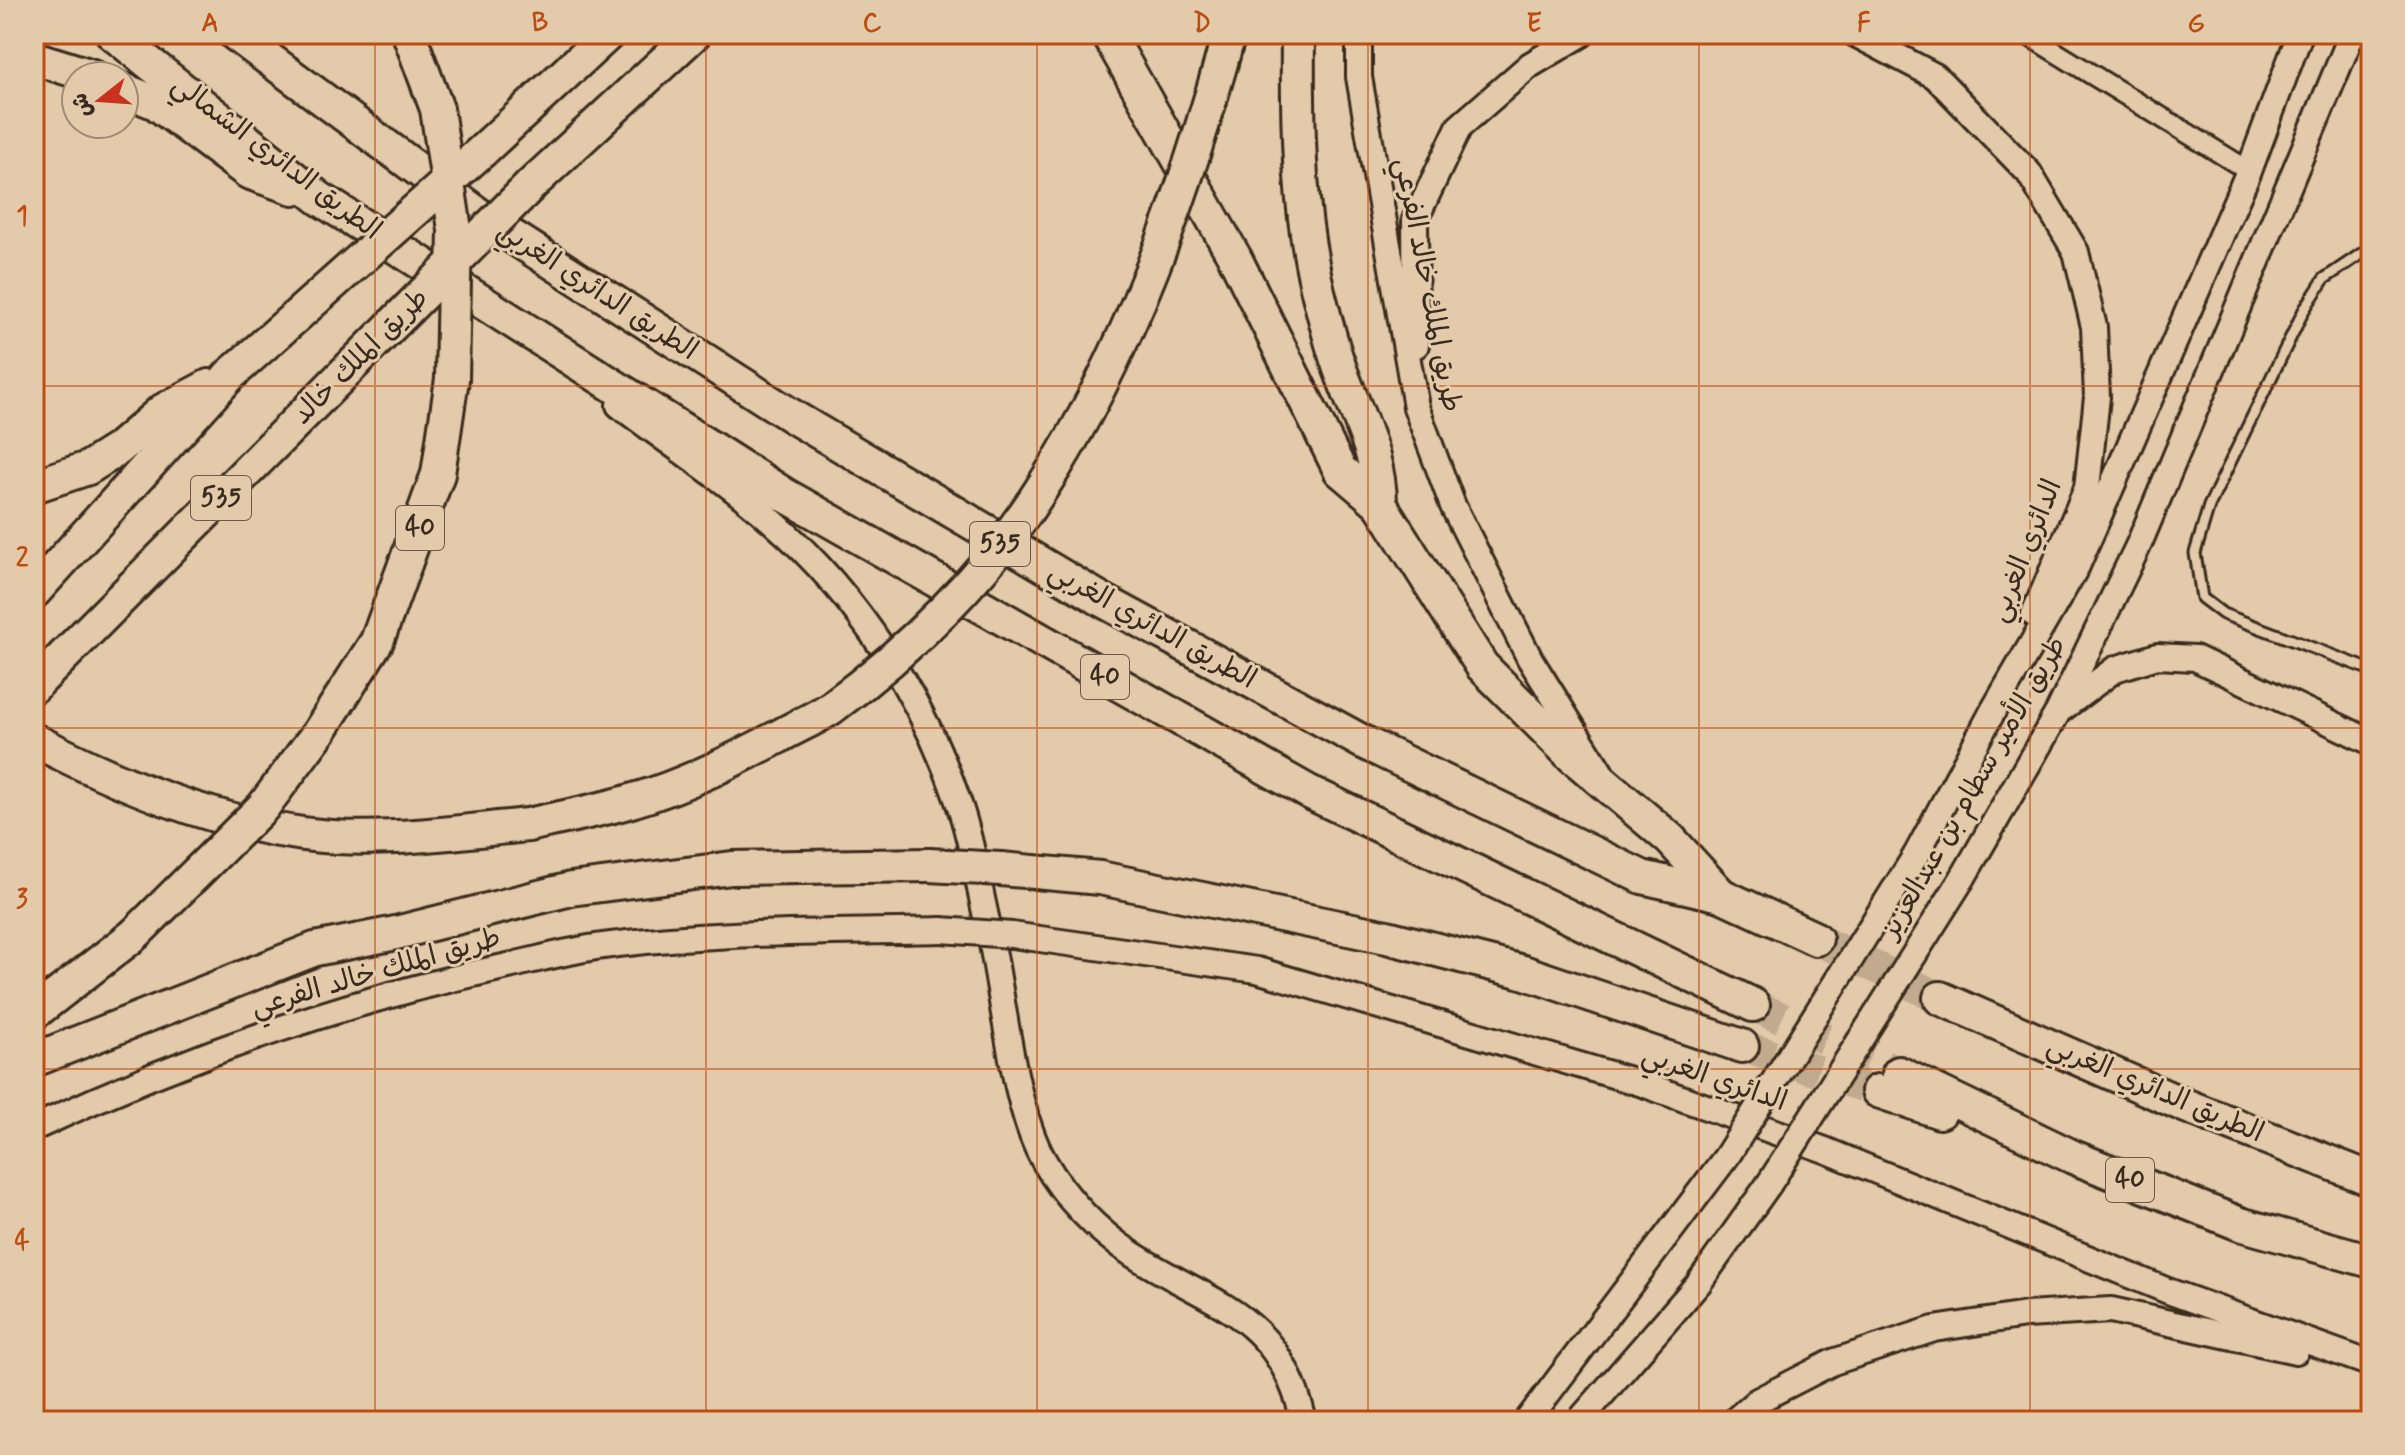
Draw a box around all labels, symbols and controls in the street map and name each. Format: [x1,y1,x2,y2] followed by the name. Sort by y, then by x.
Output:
[201,7,219,41] text: A
[532,7,548,41] text: B
[863,7,882,41] text: C
[1193,7,1211,41] text: D
[1526,7,1542,41] text: E
[1857,7,1871,41] text: F
[2187,7,2205,41] text: G
[60,60,140,140] north arrow
[161,67,388,252] street label: الطريق الدائري الشمالي
[66,90,100,121] text: ش
[1380,155,1470,416] street label: طريق الملك خالد الفرعي
[16,200,28,234] text: 1
[487,212,704,373] street label: الطريق الدائري الغربي
[285,281,437,433] street label: طريق الملك خالد
[1981,474,2075,629] street label: الدائري الغربي
[191,476,251,520] road number: 535
[396,506,444,550] road number: 40
[970,522,1030,566] road number: 535
[16,542,29,576] text: 2
[1040,554,1262,702] street label: الطريق الدائري الغربي
[1869,629,2077,948] street label: طريق الأمير سطام بن عبدالعزيز
[1081,655,1129,699] road number: 40
[16,883,28,917] text: 3
[247,920,506,1030] street label: طريق الملك خالد الفرعي
[2039,1028,2269,1156] street label: الطريق الدائري الغربي
[1635,1037,1791,1125] street label: الدائري الغربي
[2106,1158,2154,1202] road number: 40
[14,1225,30,1259] text: 4

